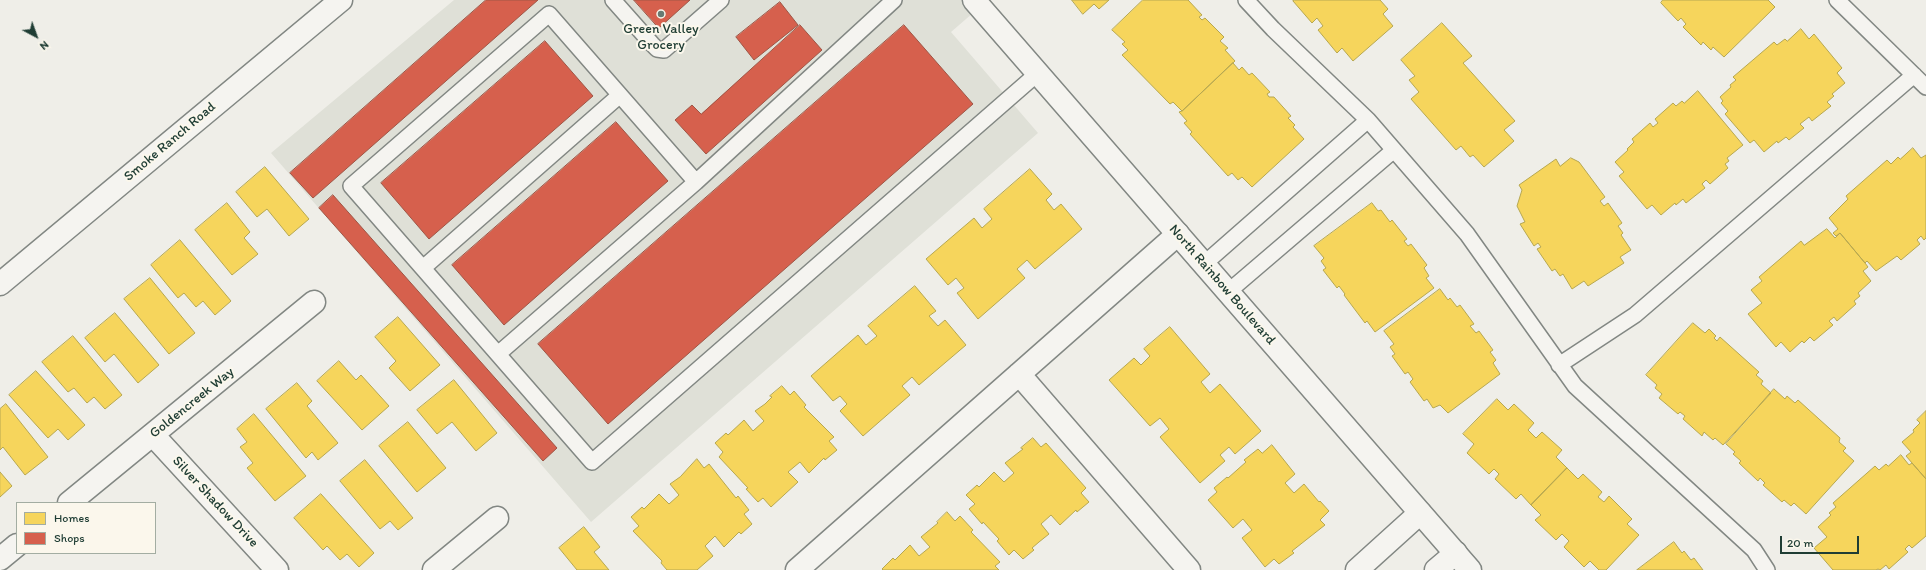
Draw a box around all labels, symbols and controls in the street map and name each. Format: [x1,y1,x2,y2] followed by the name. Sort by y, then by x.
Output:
[656,9,666,19] marker: Green Valley Grocery
[16,16,56,56] north arrow
[623,21,699,54] place label: Green Valley Grocery
[37,38,51,53] text: N
[121,99,219,185] street label: Smoke Ranch Road
[1165,221,1279,349] street label: North Rainbow Boulevard
[146,364,238,442] street label: Goldencreek Way
[168,453,262,551] street label: Silver Shadow Drive
[16,502,156,554] legend
[54,511,90,525] text: Homes
[1782,528,1861,554] scale bar
[54,531,85,545] text: Shops
[1787,536,1814,550] text: 20 m

